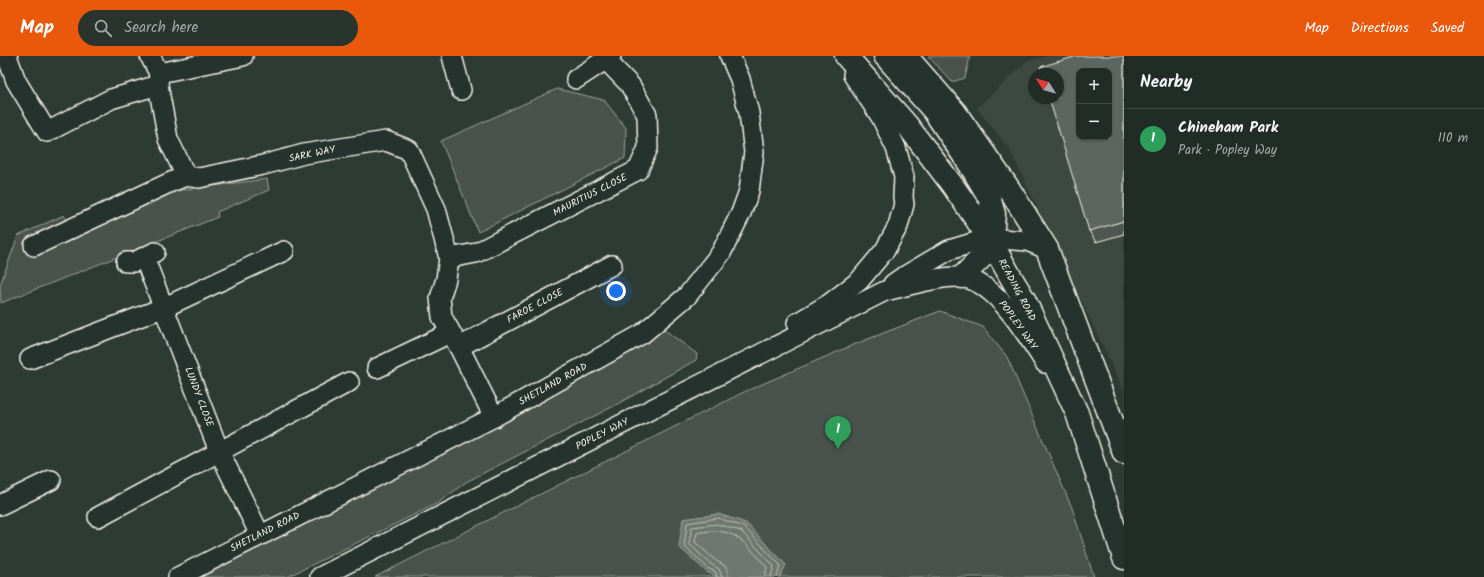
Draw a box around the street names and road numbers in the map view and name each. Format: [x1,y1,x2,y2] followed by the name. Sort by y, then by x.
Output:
[287,141,338,167] street label: SARK WAY
[550,169,631,221] street label: MAURITIUS CLOSE
[994,256,1040,325] street label: READING ROAD
[504,284,567,328] street label: FAROE CLOSE
[995,297,1042,354] street label: POPLEY WAY
[516,358,591,410] street label: SHETLAND ROAD
[180,365,218,430] street label: LUNDY CLOSE
[573,413,632,454] street label: POPLEY WAY
[227,507,303,556] street label: SHETLAND ROAD

